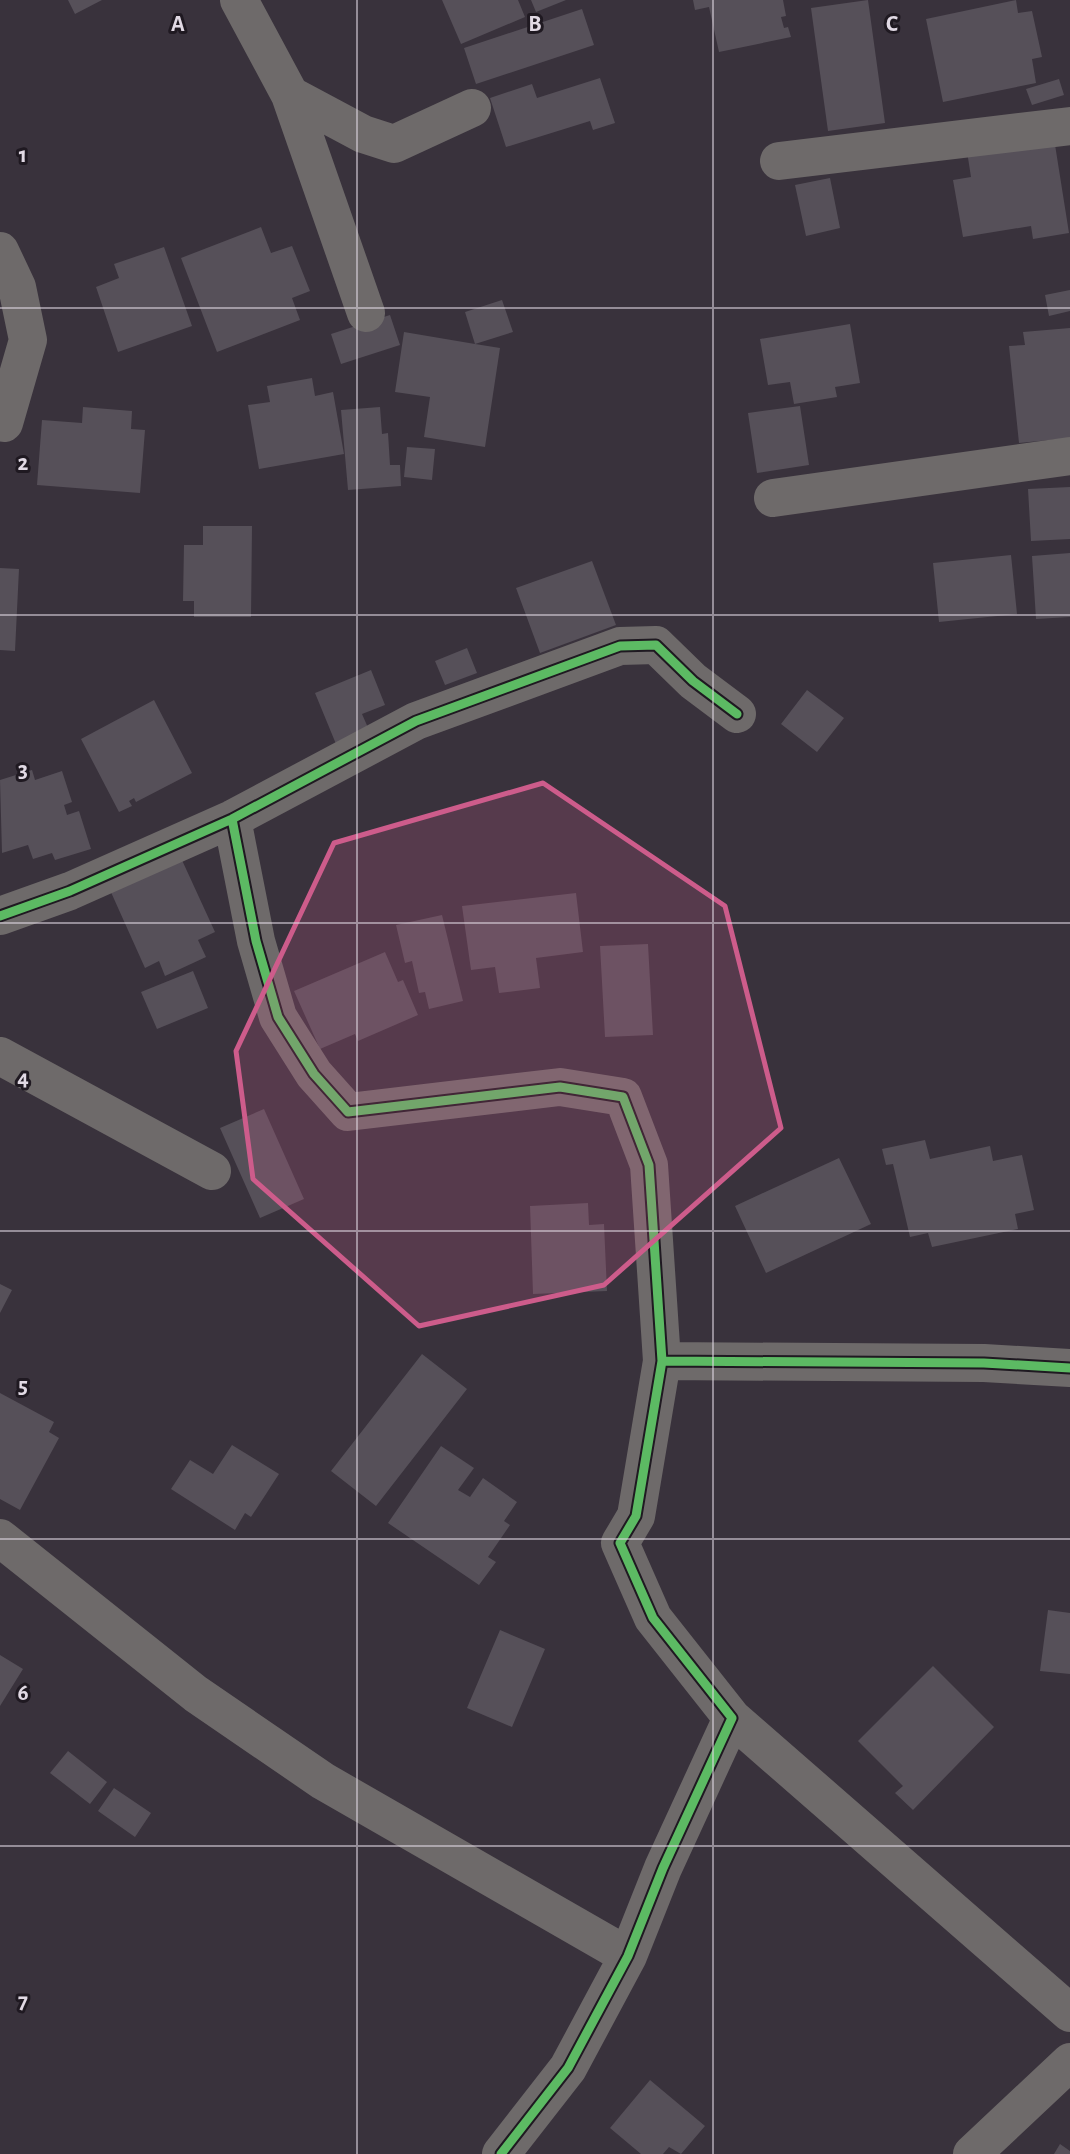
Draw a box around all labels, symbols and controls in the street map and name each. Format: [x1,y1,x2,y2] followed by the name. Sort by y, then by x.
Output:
[171,13,185,36] text: A
[528,13,542,36] text: B
[886,13,898,36] text: C
[19,144,27,167] text: 1
[18,452,29,475] text: 2
[18,759,28,782] text: 3
[17,1067,29,1090] text: 4
[18,1375,28,1398] text: 5
[17,1682,29,1705] text: 6
[18,1990,28,2013] text: 7

